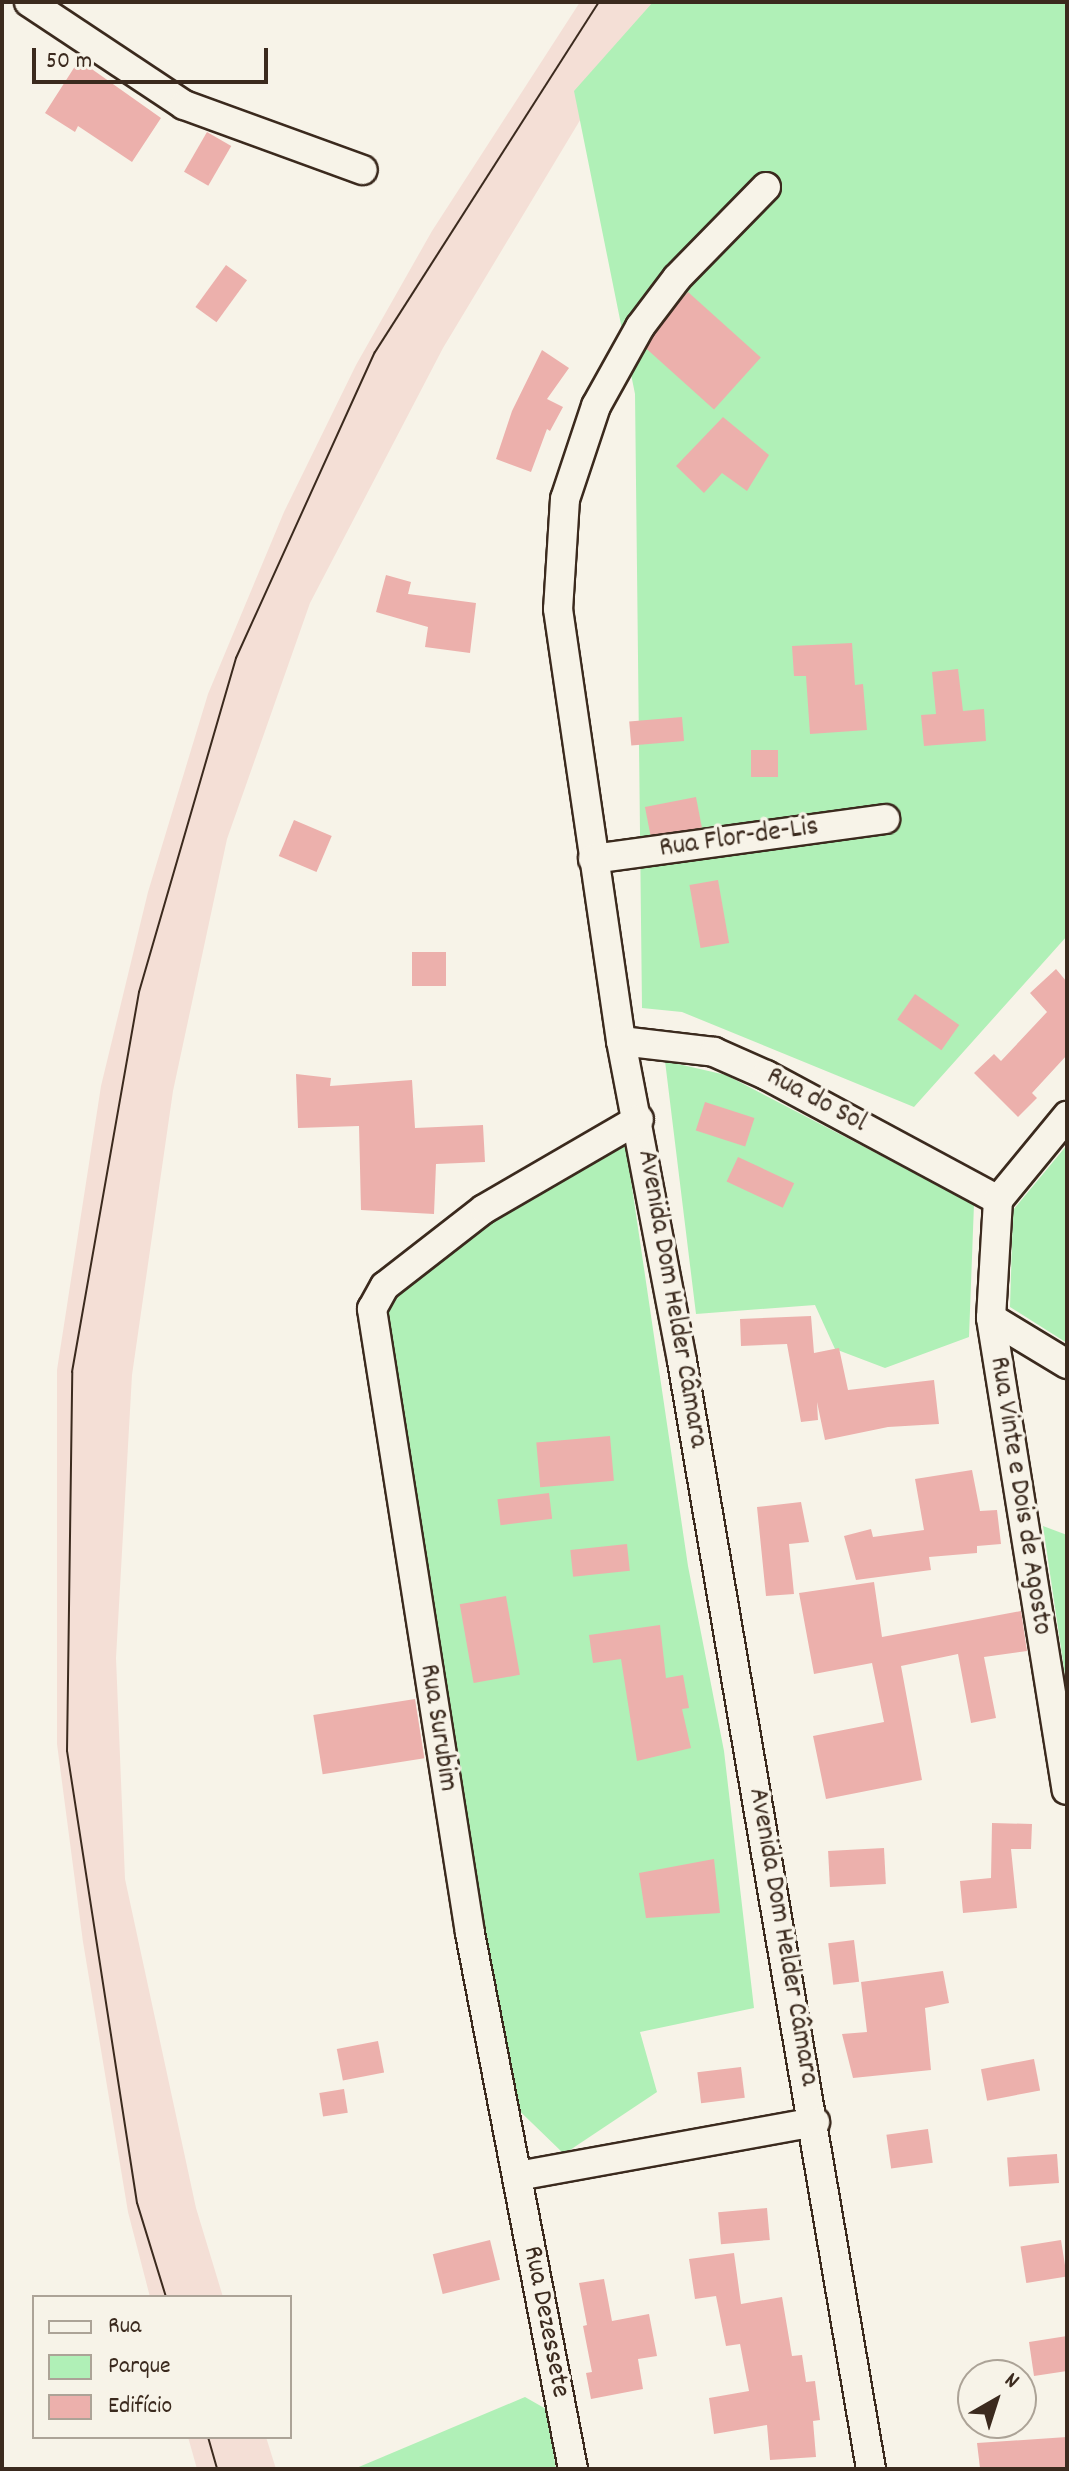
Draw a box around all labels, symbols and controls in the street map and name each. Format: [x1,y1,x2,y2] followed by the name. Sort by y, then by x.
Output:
[36,32,272,82] scale bar
[46,45,92,79] text: 50 m
[657,811,821,867] street label: Rua Flor-de-Lis
[760,1061,872,1141] street label: Rua do Sol
[628,1147,714,1451] street label: Avenida Dom Helder Câmara
[980,1354,1058,1638] street label: Rua Vinte e Dois de Agosto
[410,1662,464,1794] street label: Rua Surubim
[739,1785,825,2089] street label: Avenida Dom Helder Câmara
[514,2243,576,2401] street label: Rua Dezessete
[32,2295,292,2439] legend
[108,2310,141,2344] text: Rua
[108,2350,171,2384] text: Parque
[957,2359,1037,2439] north arrow
[997,2366,1025,2397] text: N
[108,2390,172,2424] text: Edifício

